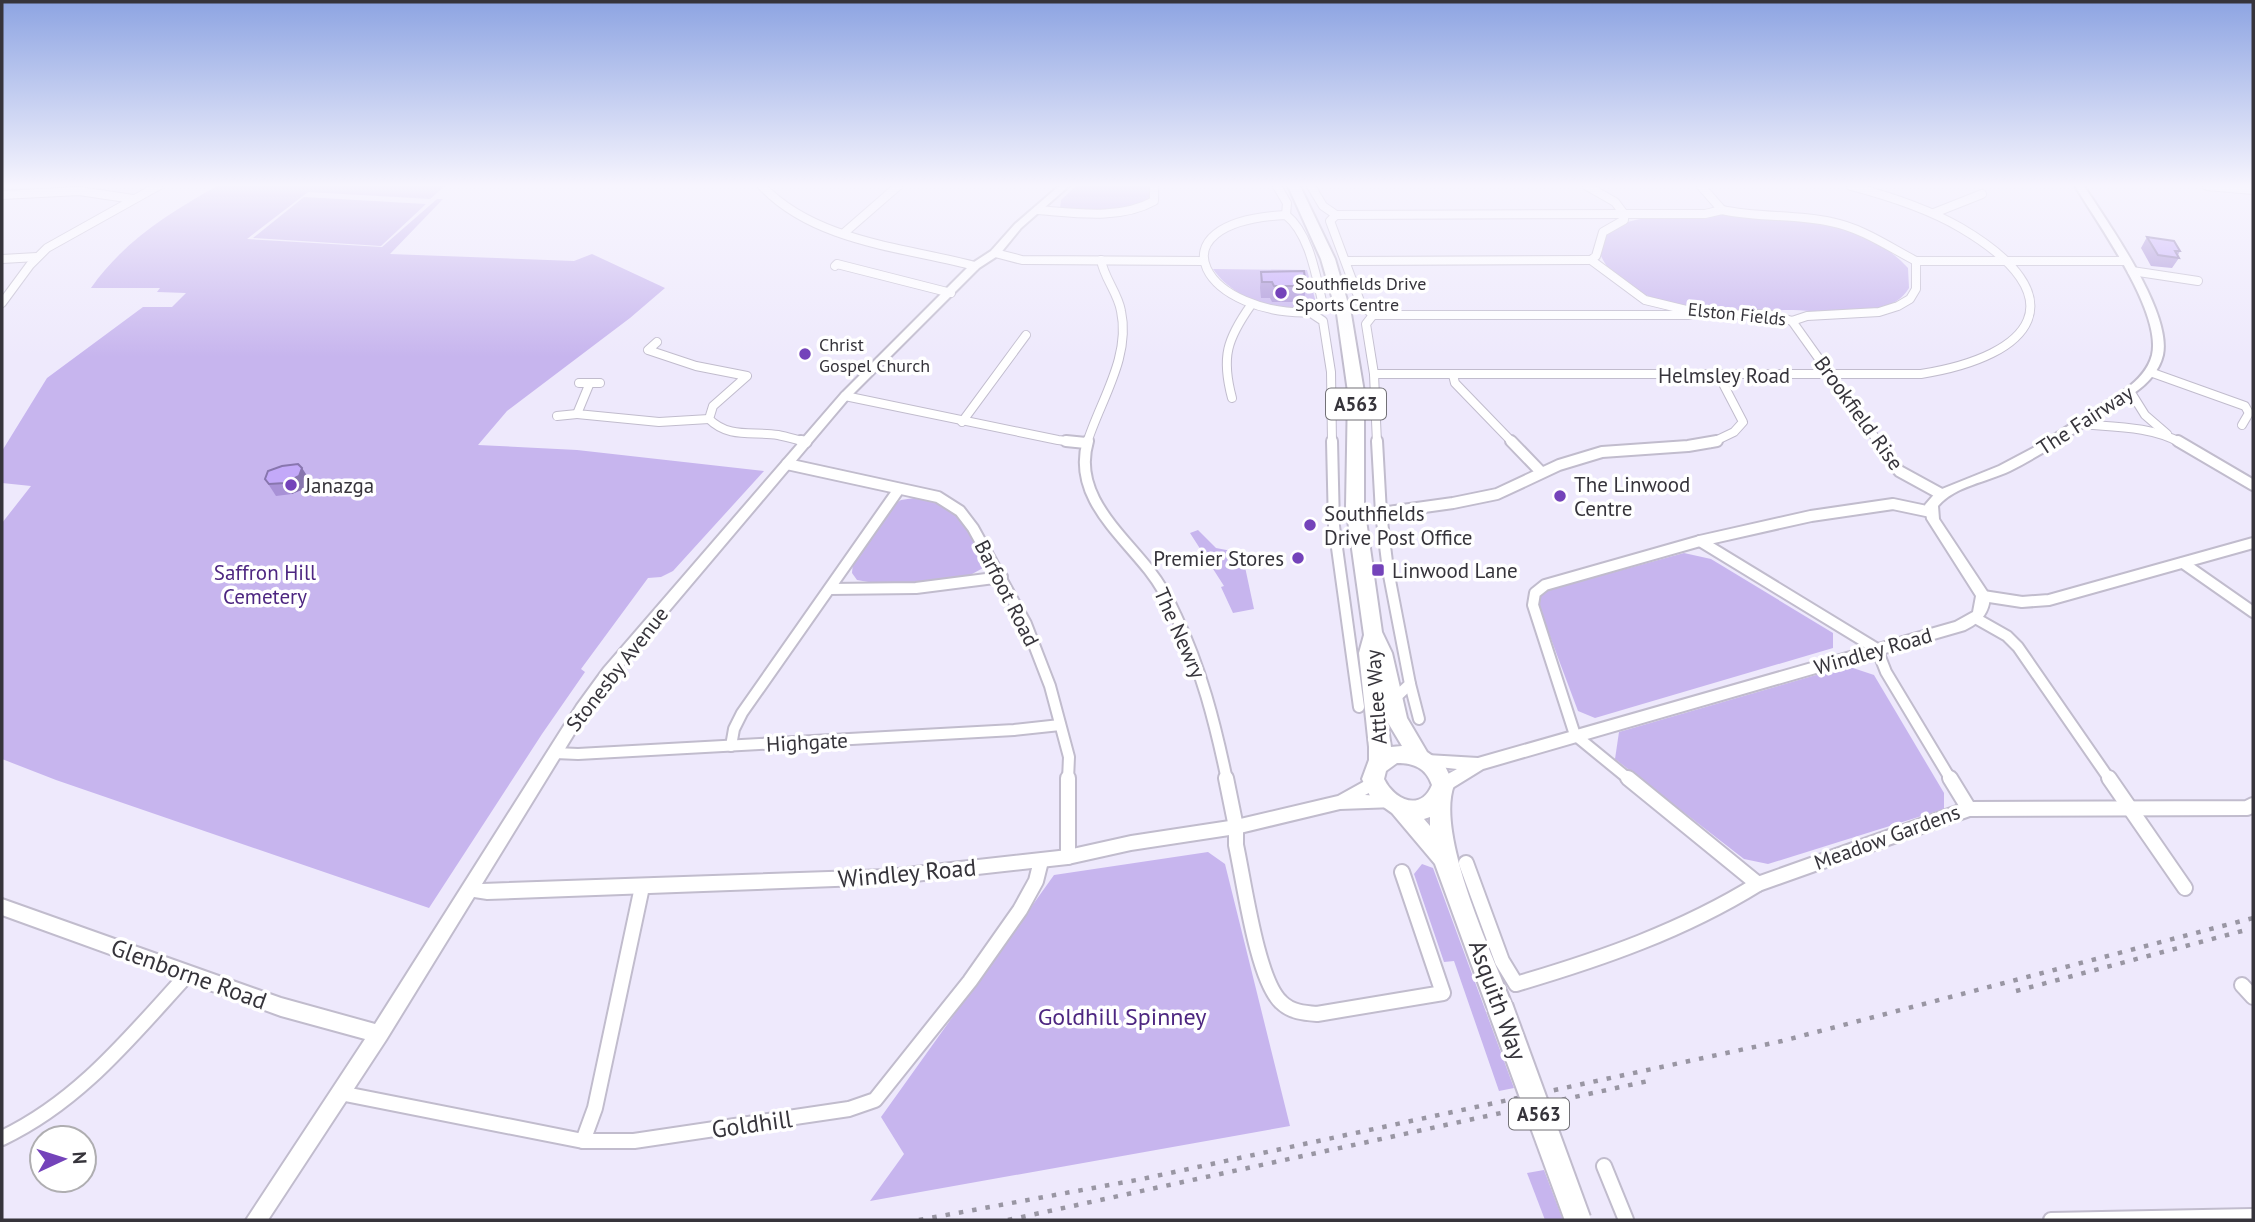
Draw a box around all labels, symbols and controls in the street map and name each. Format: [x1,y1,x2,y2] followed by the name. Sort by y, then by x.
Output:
[1295,272,1426,316] place label: Southfields Drive Sports Centre
[1273,285,1289,301] marker: Southfields Drive Sports Centre
[1687,297,1787,331] street label: Elston Fields
[819,333,930,377] place label: Christ Gospel Church
[797,346,813,362] marker: Christ Gospel Church
[1809,351,1909,475] street label: Brookfield Rise
[1658,362,1790,389] street label: Helmsley Road
[2032,379,2138,461] street label: The Fairway
[1326,388,1386,420] road number: A563
[1574,471,1690,522] place label: The Linwood Centre
[304,472,374,499] place label: Janazga
[283,477,299,493] marker: Janazga
[1552,488,1568,504] marker: The Linwood Centre
[1324,500,1473,551] place label: Southfields Drive Post Office
[1302,517,1318,533] marker: Southfields Drive Post Office
[969,535,1045,651] street label: Barfoot Road
[1153,545,1284,572] place label: Premier Stores
[1290,550,1306,566] marker: Premier Stores
[1392,557,1518,584] place label: Linwood Lane
[214,559,316,610] park label: Saffron Hill Cemetery
[1370,562,1386,578] marker: Linwood Lane
[1148,583,1212,683] street label: The Newry
[560,601,674,737] street label: Stonesby Avenue
[1811,621,1935,681] street label: Windley Road
[1359,648,1393,746] street label: Attlee Way
[765,726,849,758] street label: Highgate
[1810,798,1964,876] street label: Meadow Gardens
[837,852,977,894] street label: Windley Road
[107,931,271,1017] street label: Glenborne Road
[1462,936,1534,1064] street label: Asquith Way
[1038,1001,1206,1032] park label: Goldhill Spinney
[1509,1098,1569,1130] road number: A563
[710,1103,794,1145] street label: Goldhill
[28,1124,98,1194] north arrow
[68,1151,92,1165] text: N

